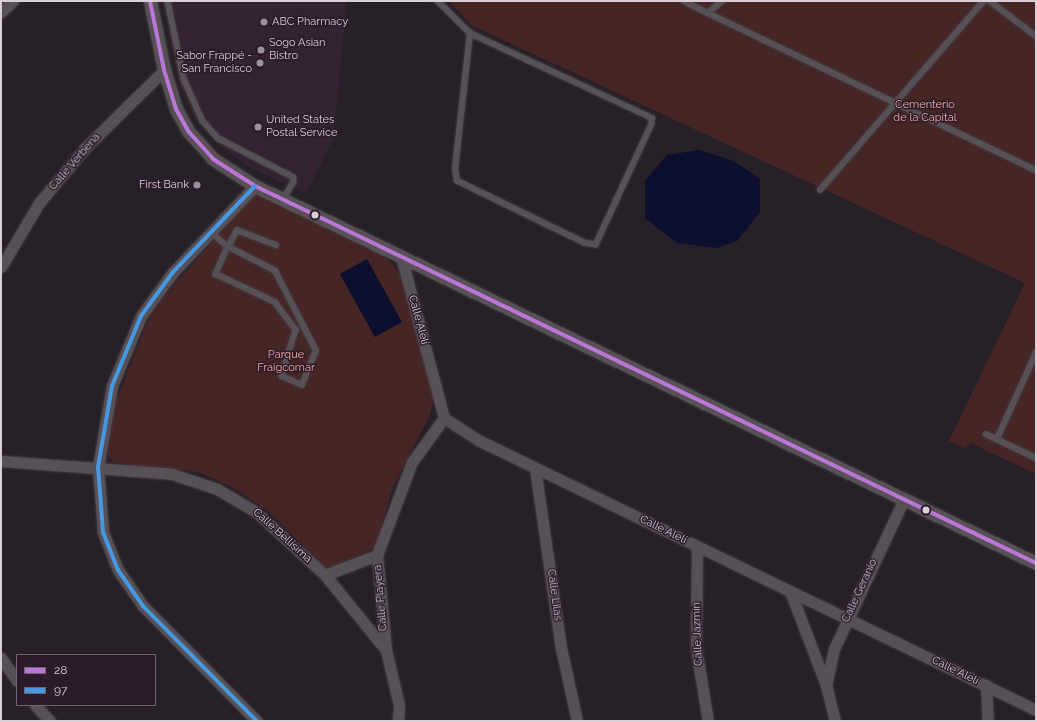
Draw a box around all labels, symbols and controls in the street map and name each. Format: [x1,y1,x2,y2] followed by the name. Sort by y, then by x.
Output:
[272,15,348,29] place label: ABC Pharmacy
[259,17,269,27] marker: ABC Pharmacy
[269,37,326,63] place label: Sogo Asian Bistro
[256,45,266,55] marker: Sogo Asian Bistro
[176,50,252,76] place label: Sabor Frappé - San Francisco
[255,58,265,68] marker: Sabor Frappé - San Francisco
[893,99,957,125] park label: Cementerio de la Capital
[266,114,338,140] place label: United States Postal Service
[253,122,263,132] marker: United States Postal Service
[47,131,103,193] street label: Calle Verbena
[139,178,189,192] place label: First Bank
[192,180,202,190] marker: First Bank
[310,210,320,220] unlabelled marker
[405,294,431,346] street label: Calle Alelí
[257,349,315,375] park label: Parque Fraigcomar
[921,505,931,515] unlabelled marker
[250,506,314,566] street label: Calle Bellísima
[637,513,689,547] street label: Calle Alelí
[840,557,880,625] street label: Calle Geranio
[372,564,390,632] street label: Calle Playera
[544,568,564,622] street label: Calle Lilas
[690,602,706,666] street label: Calle Jazmín
[16,654,156,706] legend
[929,654,981,688] street label: Calle Alelí
[54,663,67,677] text: 28
[54,683,67,697] text: 97

